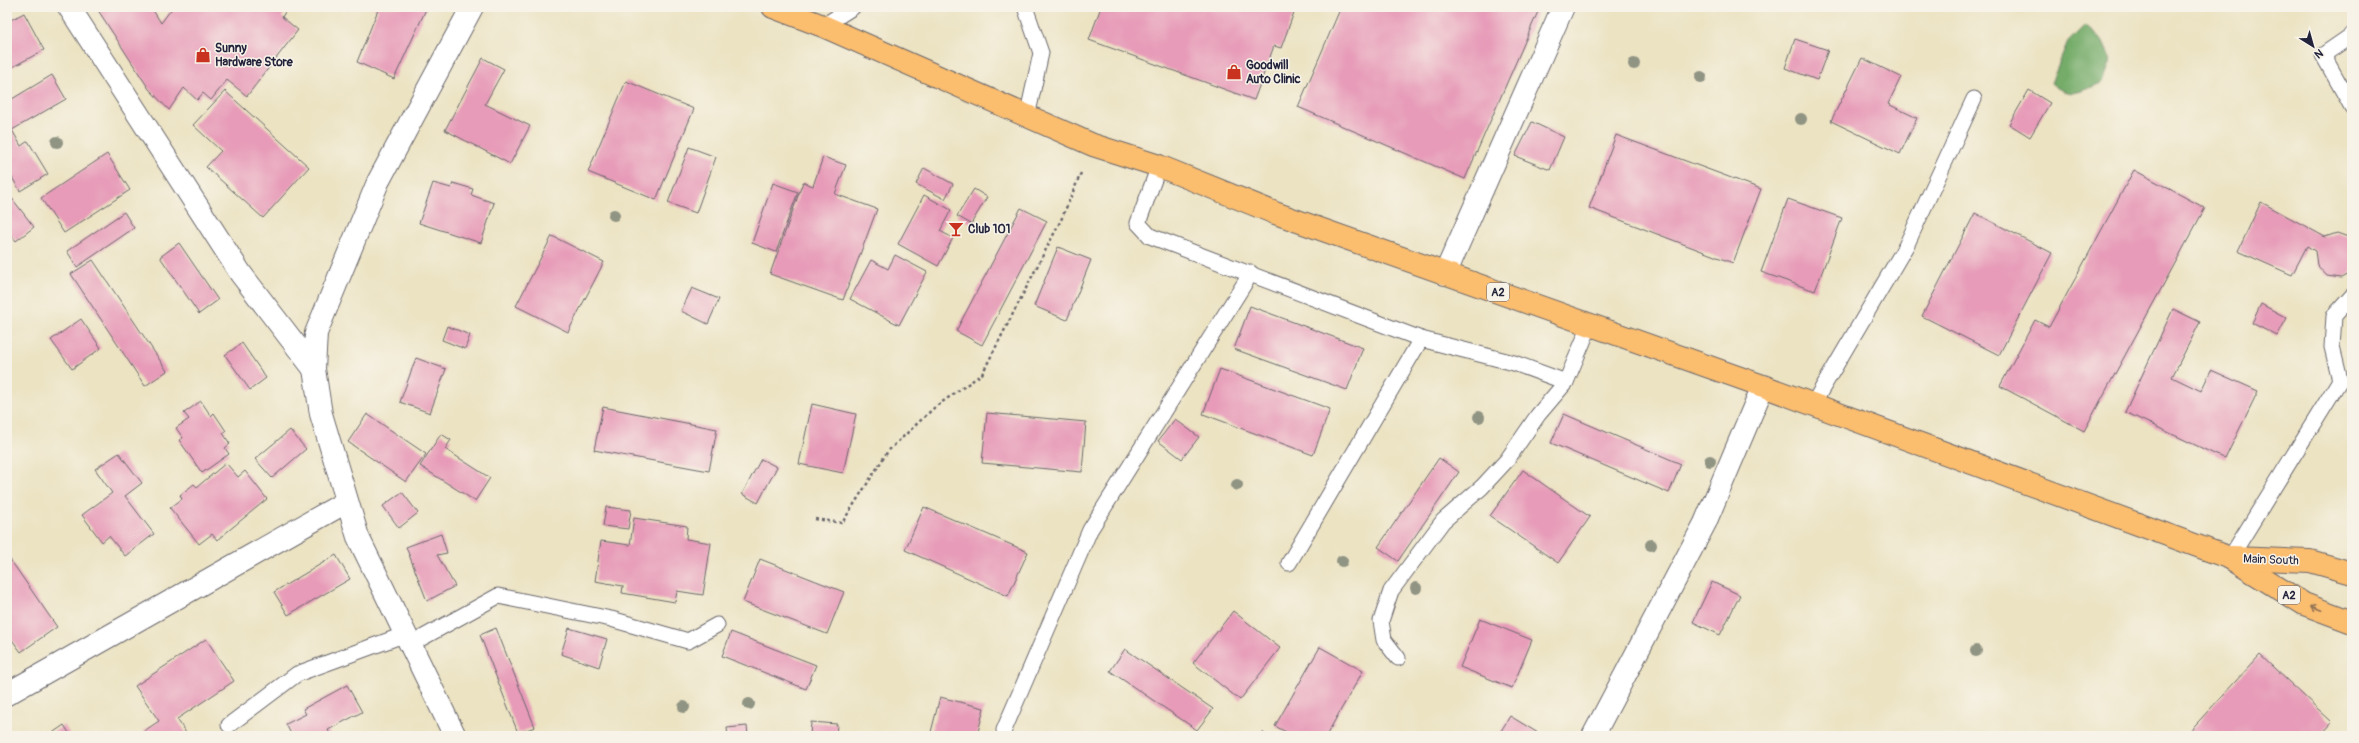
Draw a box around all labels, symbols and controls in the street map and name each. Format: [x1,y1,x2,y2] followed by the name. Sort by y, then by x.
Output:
[2293,26,2333,66] north arrow
[215,41,294,70] place label: Sunny Hardware Store
[194,46,212,64] shop icon: Sunny Hardware Store
[2311,46,2326,61] text: N
[1246,58,1301,87] place label: Goodwill Auto Clinic
[1225,63,1243,81] shop icon: Goodwill Auto Clinic
[947,220,965,238] bar icon: Club 101
[968,222,1010,237] place label: Club 101
[1487,283,1509,301] road number: A2
[2243,552,2299,568] street label: Main South
[2278,586,2300,604] road number: A2
[2310,604,2322,612] one-way arrow

